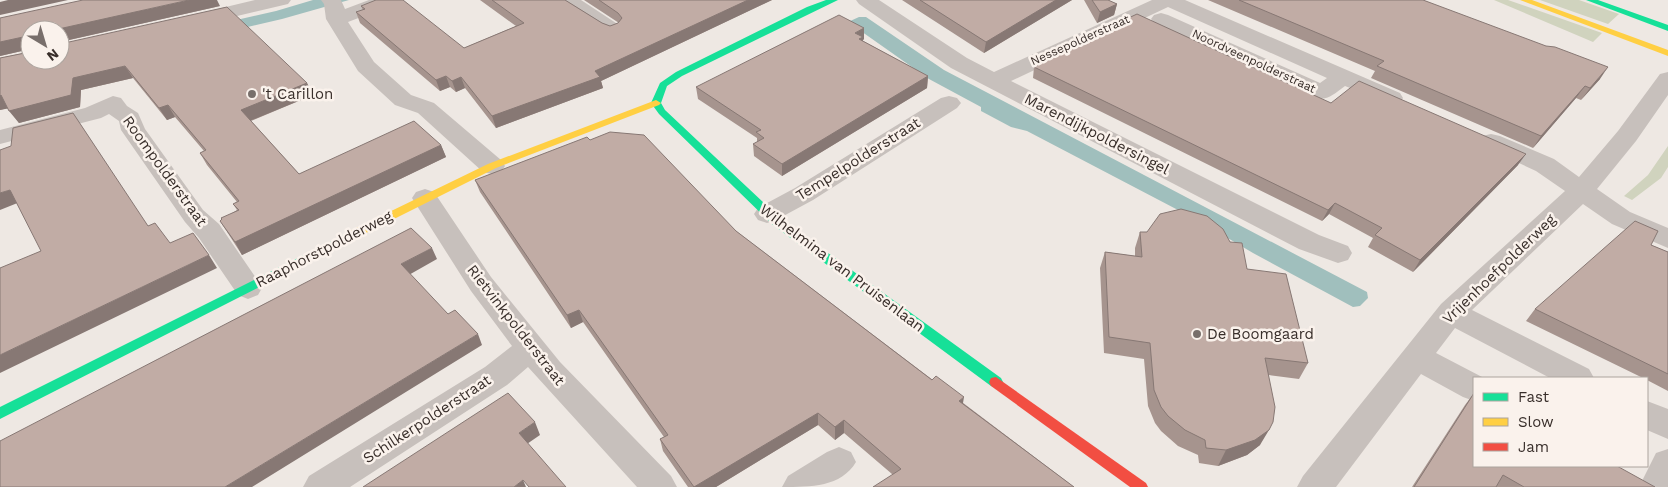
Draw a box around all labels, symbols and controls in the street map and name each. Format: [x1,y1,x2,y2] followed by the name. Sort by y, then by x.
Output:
[1028,12,1132,68] street label: Nessepolderstraat
[20,20,70,70] north arrow
[1190,26,1318,96] street label: Noordveenpolderstraat
[44,46,62,65] text: N
[262,85,333,103] place label: 't Carillon
[246,88,258,100] marker: 't Carillon
[1022,90,1173,179] street label: Marendijkpoldersingel
[119,112,211,230] street label: Roompolderstraat
[793,113,924,205] street label: Tempelpolderstraat
[756,200,928,336] street label: Wilhelmina van Pruisenlaan
[253,207,395,291] street label: Raaphorstpolderweg
[1439,210,1559,328] street label: Vrijenhoefpolderweg
[463,261,569,389] street label: Rietvinkpolderstraat
[1207,325,1314,343] place label: De Boomgaard
[1191,328,1203,340] marker: De Boomgaard
[360,371,495,467] street label: Schilkerpolderstraat
[1473,377,1648,467] legend
[1518,388,1550,406] text: Fast
[1518,413,1554,431] text: Slow
[1518,438,1549,456] text: Jam

